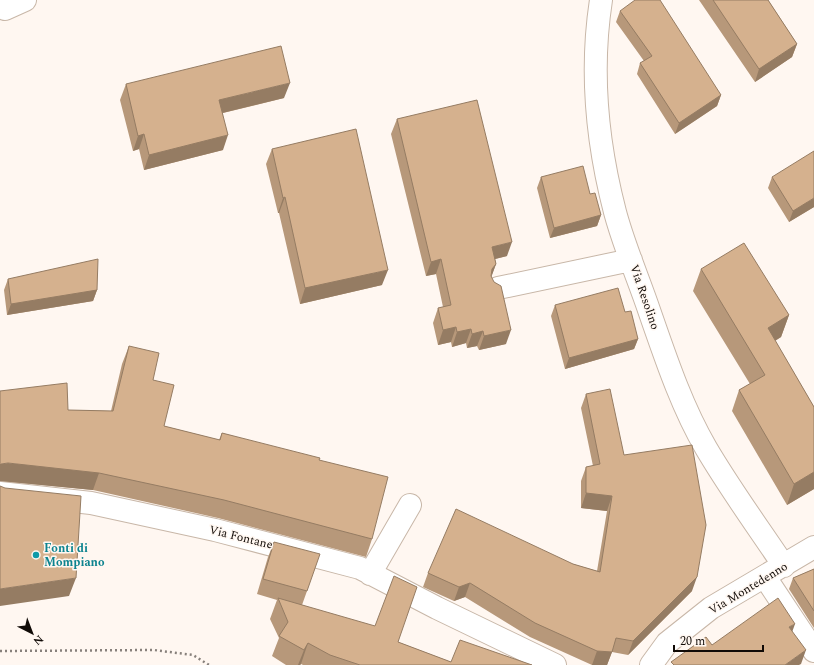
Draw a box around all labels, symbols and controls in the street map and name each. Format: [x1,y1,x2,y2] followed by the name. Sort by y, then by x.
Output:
[625,262,665,332] street label: Via Resolino
[207,520,275,555] street label: Via Fontane
[44,539,105,572] place label: Fonti di Mompiano
[31,550,41,560] marker: Fonti di Mompiano
[705,557,792,620] street label: Via Montedenno
[12,613,52,653] north arrow
[674,627,763,653] scale bar
[29,631,47,649] text: N
[680,632,705,651] text: 20 m

